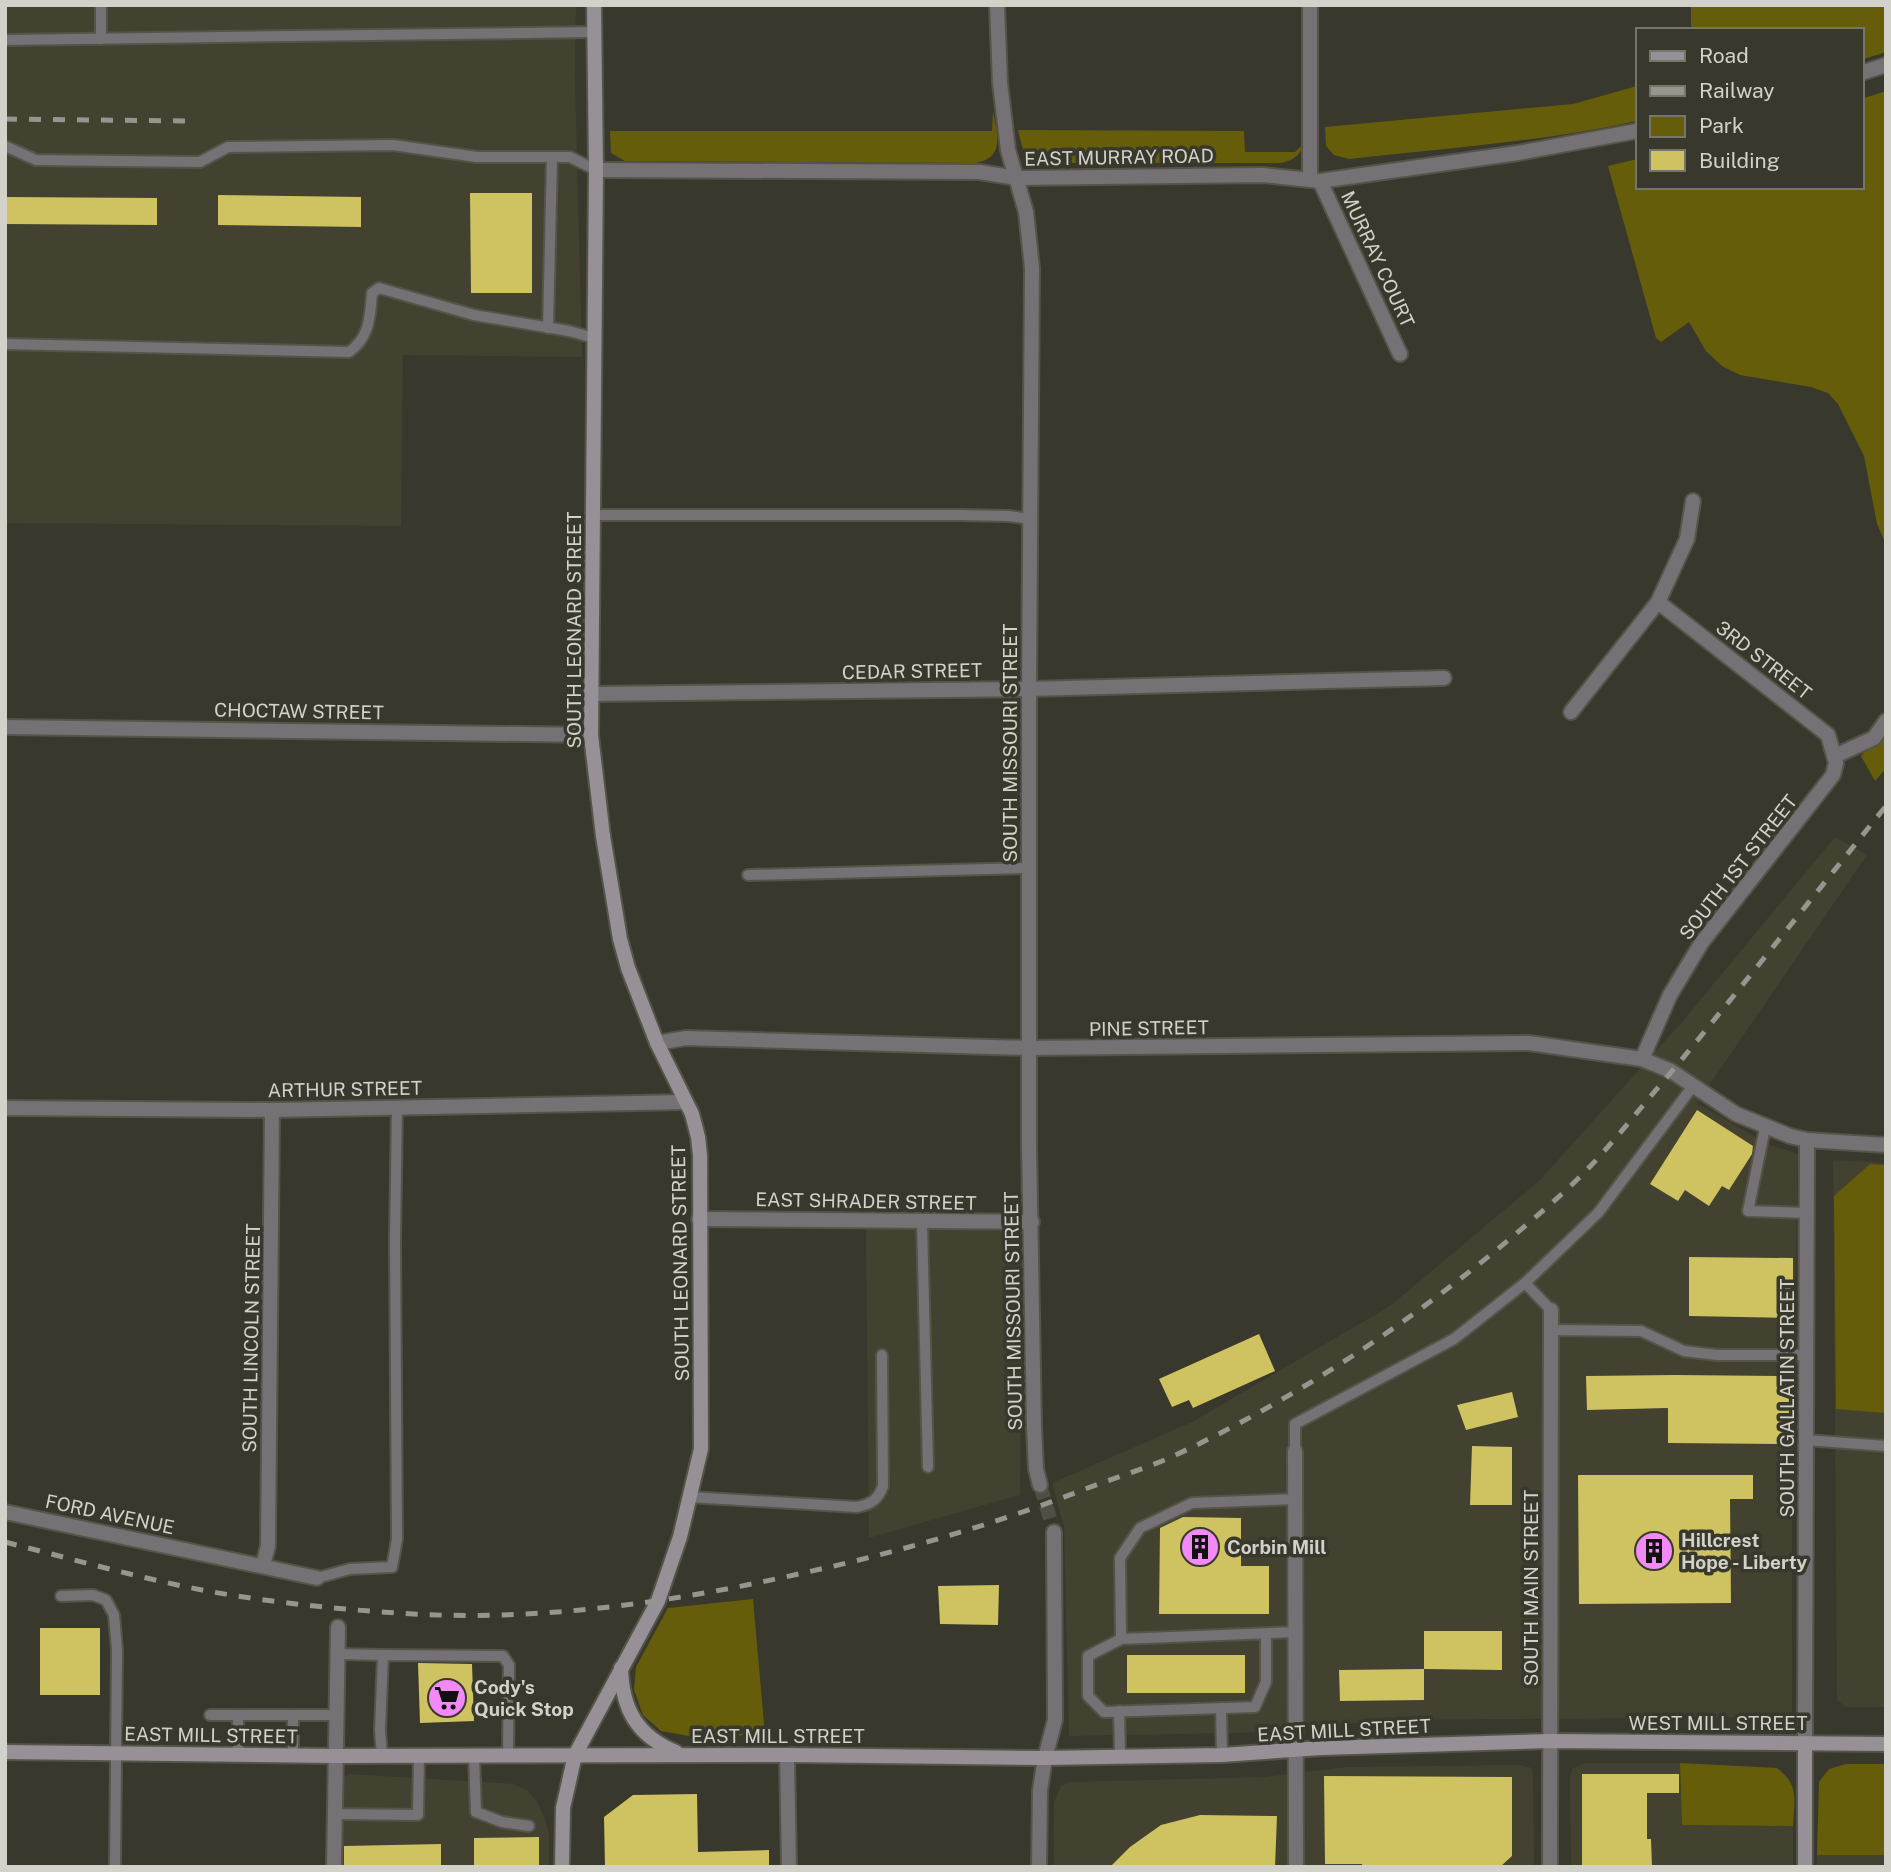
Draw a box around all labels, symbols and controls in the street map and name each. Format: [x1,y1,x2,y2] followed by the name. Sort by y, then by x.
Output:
[1636,28,1863,189] legend
[1699,43,1749,68] text: Road
[1699,78,1775,103] text: Railway
[1699,113,1744,138] text: Park
[1024,144,1214,170] street label: EAST MURRAY ROAD
[1699,148,1780,173] text: Building
[1337,187,1419,331] street label: MURRAY COURT
[563,512,585,748] street label: SOUTH LEONARD STREET
[1712,616,1816,704] street label: 3RD STREET
[999,623,1021,863] street label: SOUTH MISSOURI STREET
[842,659,982,683] street label: CEDAR STREET
[214,699,384,723] street label: CHOCTAW STREET
[1675,790,1801,944] street label: SOUTH 1ST STREET
[1089,1016,1209,1040] street label: PINE STREET
[268,1077,422,1101] street label: ARTHUR STREET
[667,1144,693,1382] street label: SOUTH LEONARD STREET
[755,1188,977,1214] street label: EAST SHRADER STREET
[1000,1191,1026,1431] street label: SOUTH MISSOURI STREET
[238,1223,264,1453] street label: SOUTH LINCOLN STREET
[1776,1279,1798,1517] street label: SOUTH GALLATIN STREET
[44,1490,176,1538] street label: FORD AVENUE
[1520,1490,1542,1686] street label: SOUTH MAIN STREET
[1179,1526,1221,1568] building icon: Corbin Mill
[1681,1529,1808,1573] place label: Hillcrest Hope - Liberty
[1633,1530,1675,1572] building icon: Hillcrest Hope - Liberty
[1227,1536,1326,1558] place label: Corbin Mill
[474,1676,574,1720] place label: Cody's Quick Stop
[426,1677,468,1719] supermarket icon: Cody's Quick Stop
[1629,1712,1807,1734] street label: WEST MILL STREET
[1257,1714,1431,1746] street label: EAST MILL STREET
[124,1722,298,1748] street label: EAST MILL STREET
[691,1725,865,1747] street label: EAST MILL STREET

